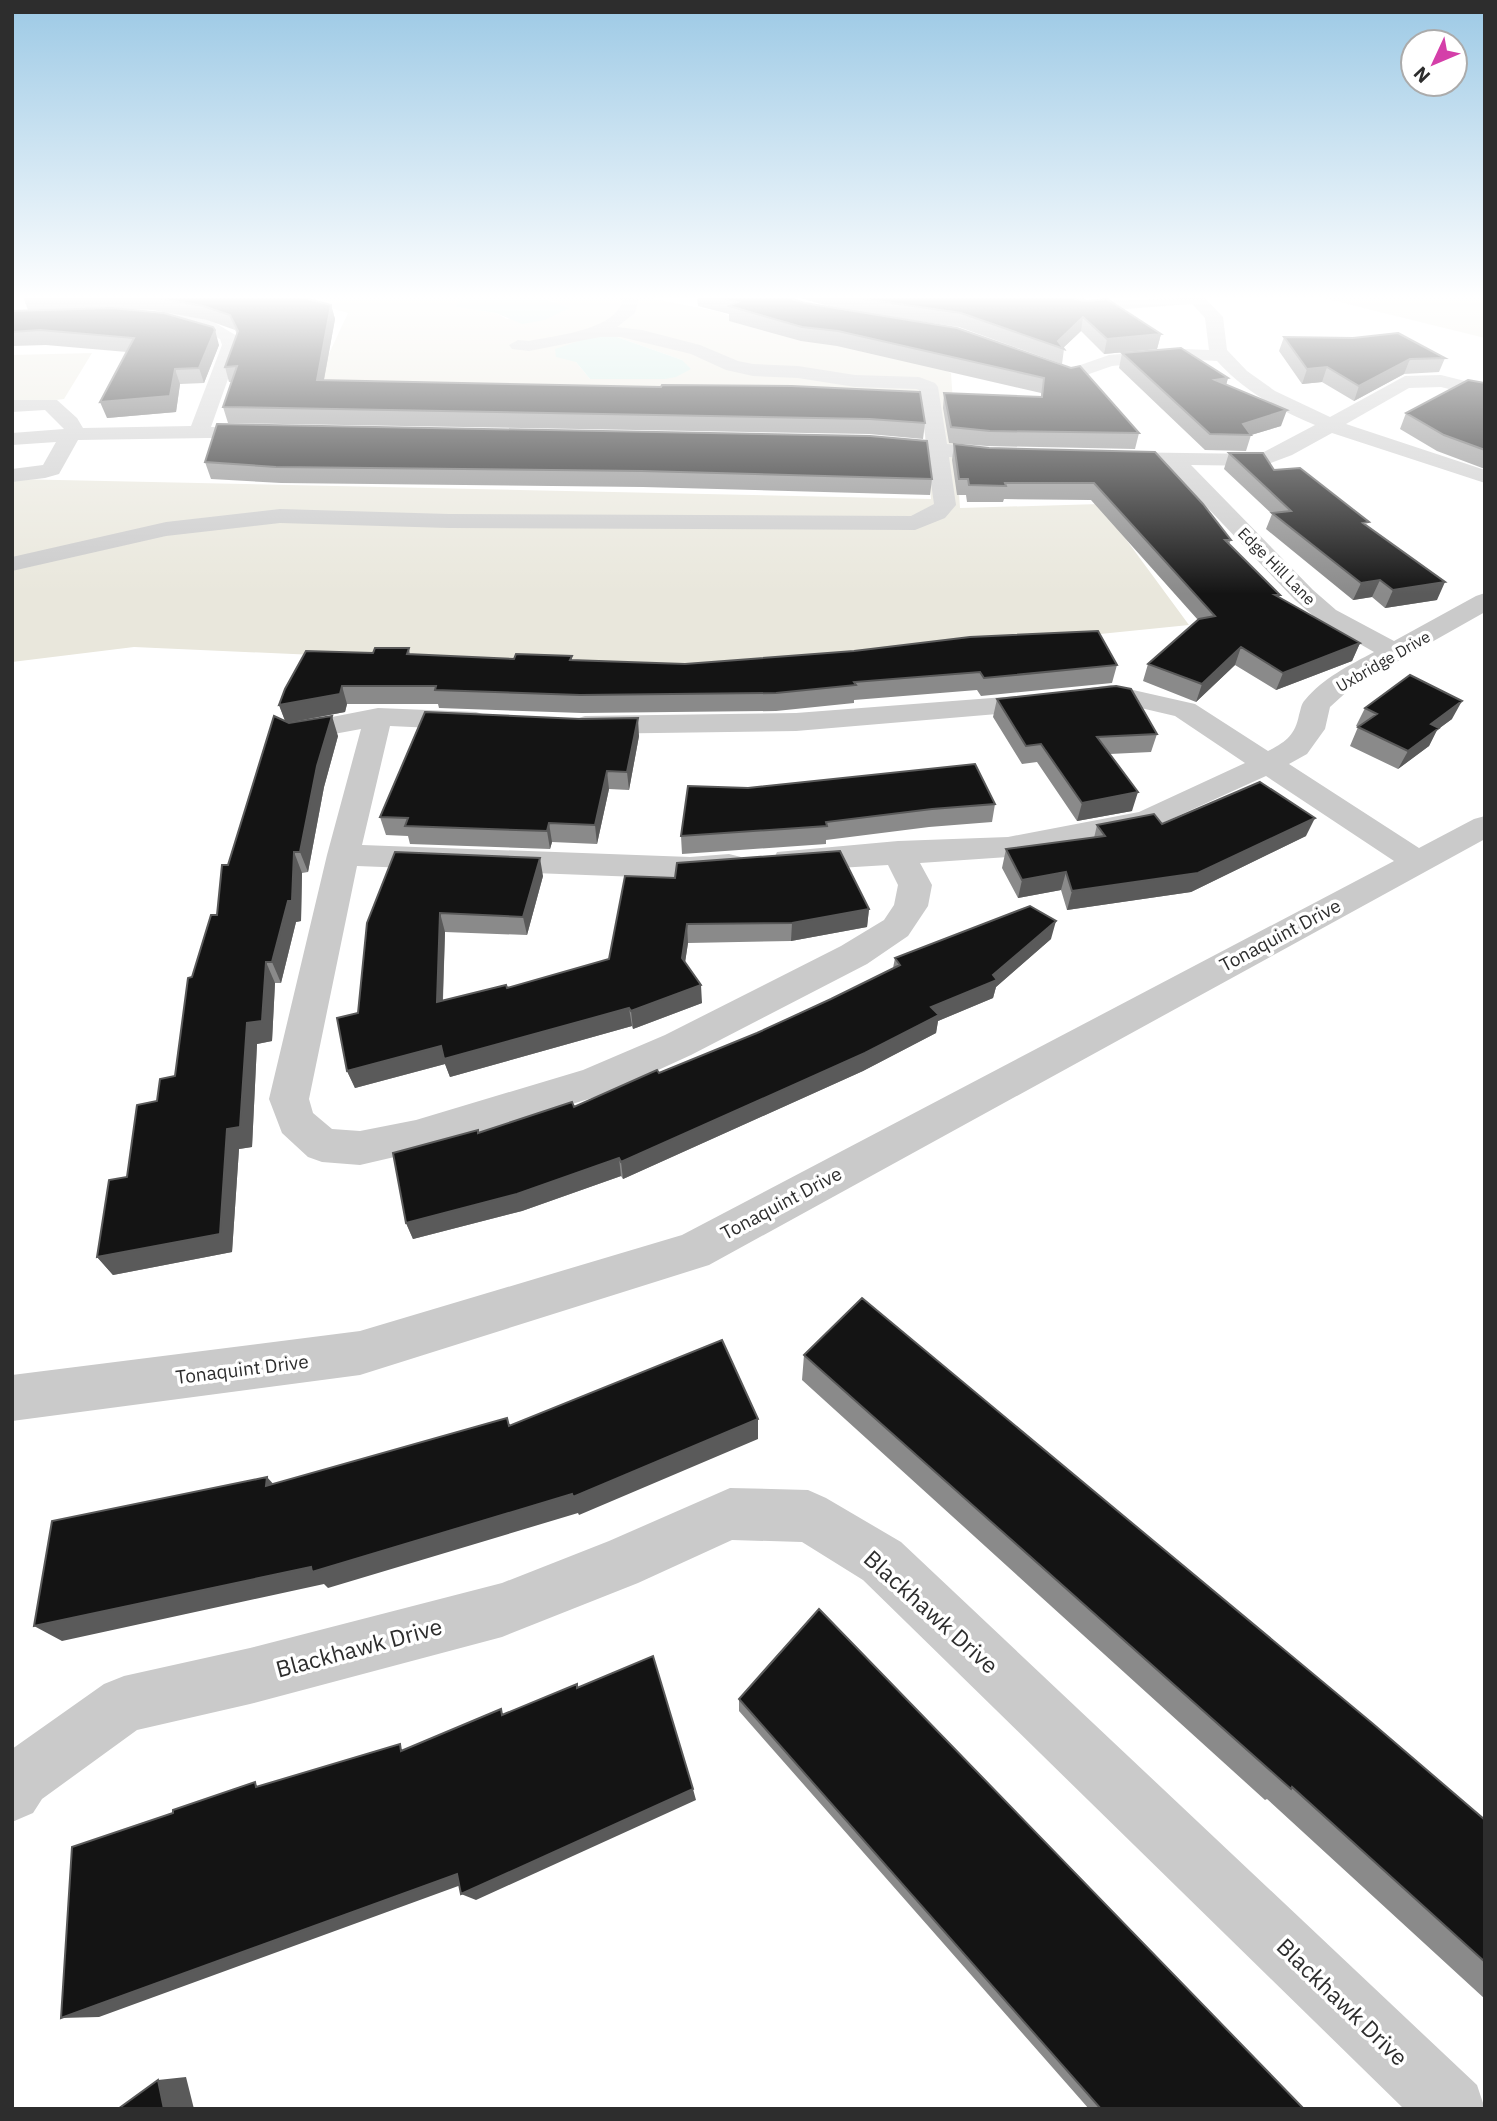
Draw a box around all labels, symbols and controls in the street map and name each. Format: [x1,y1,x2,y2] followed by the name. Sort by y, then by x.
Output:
[1399,28,1469,98] north arrow
[1408,62,1435,88] text: N
[1234,523,1320,609] street label: Edge Hill Lane
[1332,626,1434,696] street label: Uxbridge Drive
[1215,893,1345,977] street label: Tonaquint Drive
[716,1161,846,1245] street label: Tonaquint Drive
[174,1349,310,1389] street label: Tonaquint Drive
[858,1543,1005,1680] street label: Blackhawk Drive
[272,1610,445,1684] street label: Blackhawk Drive
[1271,1931,1415,2072] street label: Blackhawk Drive

